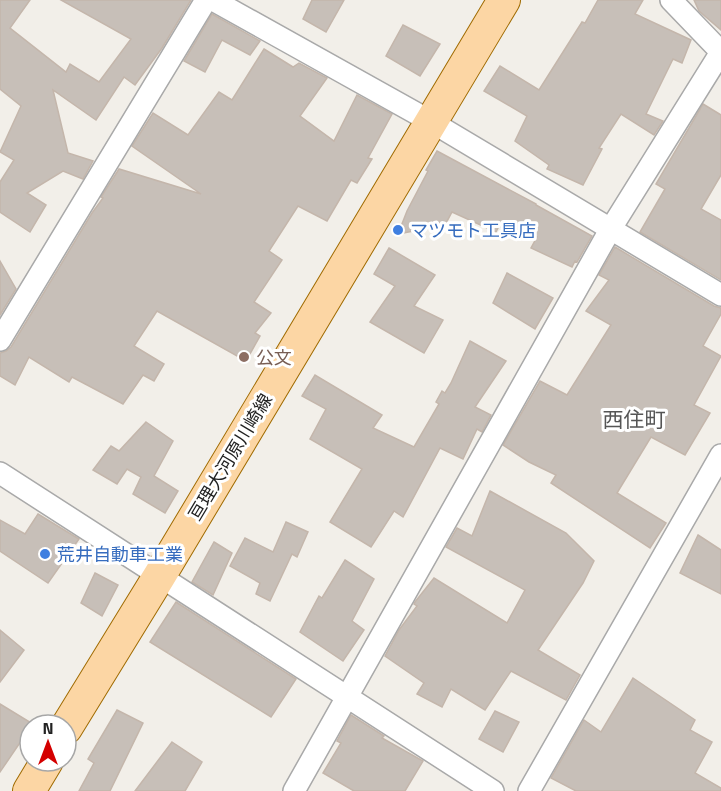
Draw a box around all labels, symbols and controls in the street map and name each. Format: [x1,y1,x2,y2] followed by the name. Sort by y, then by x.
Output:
[410,217,536,244] place label: マツモト工具店
[391,223,405,237] marker: マツモト工具店
[256,344,292,371] place label: 公文
[237,350,251,364] marker: 公文
[181,388,279,526] street label: 亘理大河原川崎線
[603,403,666,435] district label: 西住町
[57,541,183,568] place label: 荒井自動車工業
[38,547,52,561] marker: 荒井自動車工業
[18,713,78,773] north arrow
[42,716,54,740] text: N

